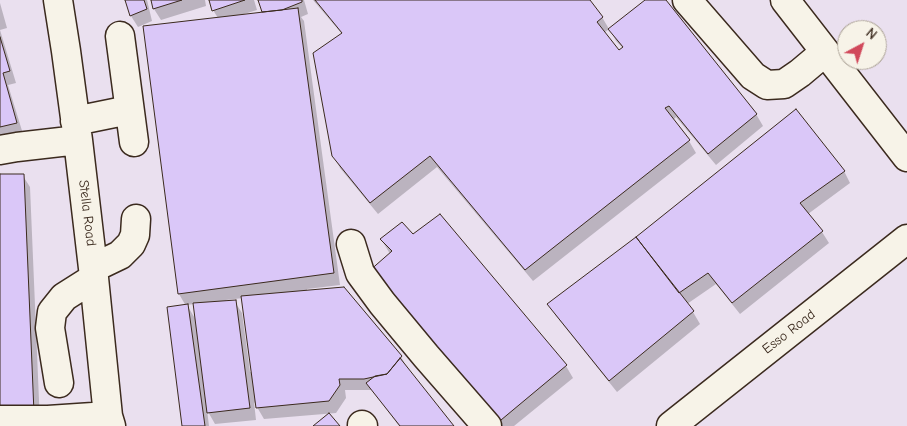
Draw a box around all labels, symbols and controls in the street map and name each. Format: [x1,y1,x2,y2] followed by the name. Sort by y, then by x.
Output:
[837,20,887,70] north arrow
[862,24,880,43] text: N
[75,179,99,247] street label: Stella Road
[759,306,819,358] street label: Esso Road

